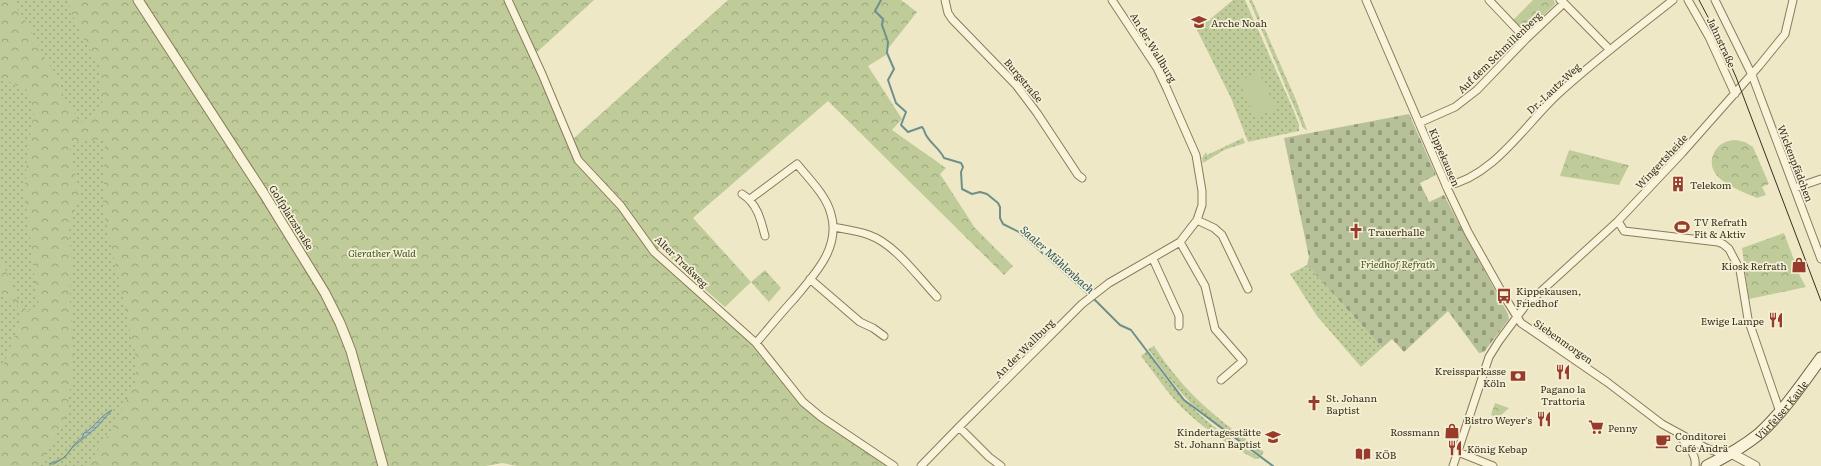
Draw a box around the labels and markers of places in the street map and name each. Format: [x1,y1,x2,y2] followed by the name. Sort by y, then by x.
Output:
[1190,13,1208,31] school or university icon: Arche Noah
[1211,15,1268,30] place label: Arche Noah
[1669,175,1687,193] building icon: Telekom
[1690,177,1732,192] place label: Telekom
[1694,214,1748,241] place label: TV Refrath Fit & Aktiv
[1673,218,1691,236] sports icon: TV Refrath Fit & Aktiv
[1347,222,1365,240] church icon: Trauerhalle
[1368,224,1425,239] place label: Trauerhalle
[1790,256,1808,274] shop icon: Kiosk Refrath
[1721,258,1787,273] place label: Kiosk Refrath
[1516,283,1581,310] place label: Kippekausen, Friedhof
[1495,287,1513,305] bus stop icon: Kippekausen, Friedhof
[1767,311,1785,329] restaurant icon: Ewige Lampe
[1701,313,1764,328] place label: Ewige Lampe
[1435,363,1506,390] place label: Kreissparkasse Köln
[1554,363,1572,381] restaurant icon: Pagano la Trattoria
[1509,367,1527,385] bank icon: Kreissparkasse Köln
[1540,381,1586,408] place label: Pagano la Trattoria
[1326,390,1378,417] place label: St. Johann Baptist
[1305,394,1323,412] church icon: St. Johann Baptist
[1535,410,1553,428] restaurant icon: Bistro Weyer's
[1464,412,1532,427] place label: Bistro Weyer's
[1587,418,1605,436] supermarket icon: Penny
[1608,420,1638,435] place label: Penny
[1443,422,1461,440] shop icon: Rossmann
[1174,424,1261,451] place label: Kindertagesstätte St. Johann Baptist
[1390,424,1440,439] place label: Rossmann
[1264,428,1282,446] school or university icon: Kindertagesstätte St. Johann Baptist
[1675,428,1729,455] place label: Conditorei Café Andrä
[1654,432,1672,450] cafe icon: Conditorei Café Andrä
[1446,439,1464,457] restaurant icon: König Kebap
[1467,441,1527,456] place label: König Kebap
[1354,445,1372,463] library icon: KÖB
[1375,447,1397,462] place label: KÖB

